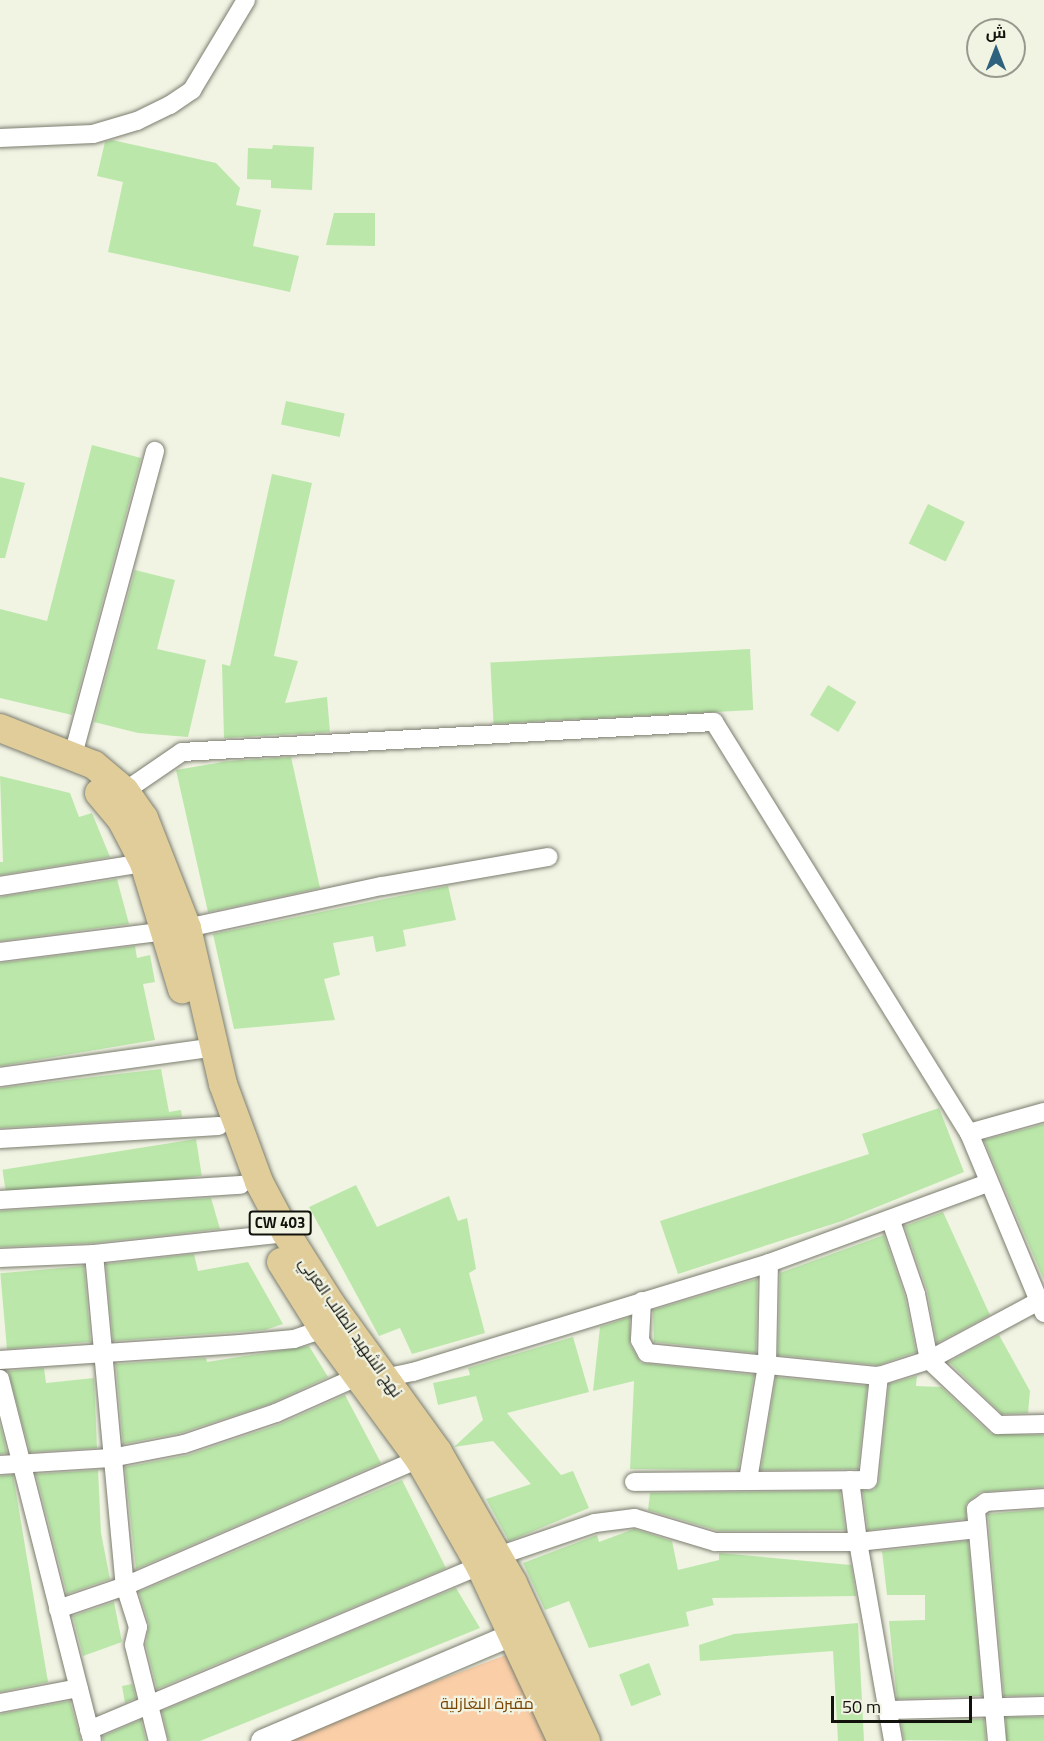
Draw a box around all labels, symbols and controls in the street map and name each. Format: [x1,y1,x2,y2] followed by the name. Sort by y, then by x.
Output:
[966,18,1026,78] north arrow
[986,20,1006,44] text: ش
[248,1211,312,1235] road number: CW 403
[295,1253,407,1401] street label: نهج الشهيد الطالب العربي
[834,1684,975,1722] scale bar
[440,1693,534,1713] park label: مقبرة البغازلية
[842,1693,881,1720] text: 50 m

